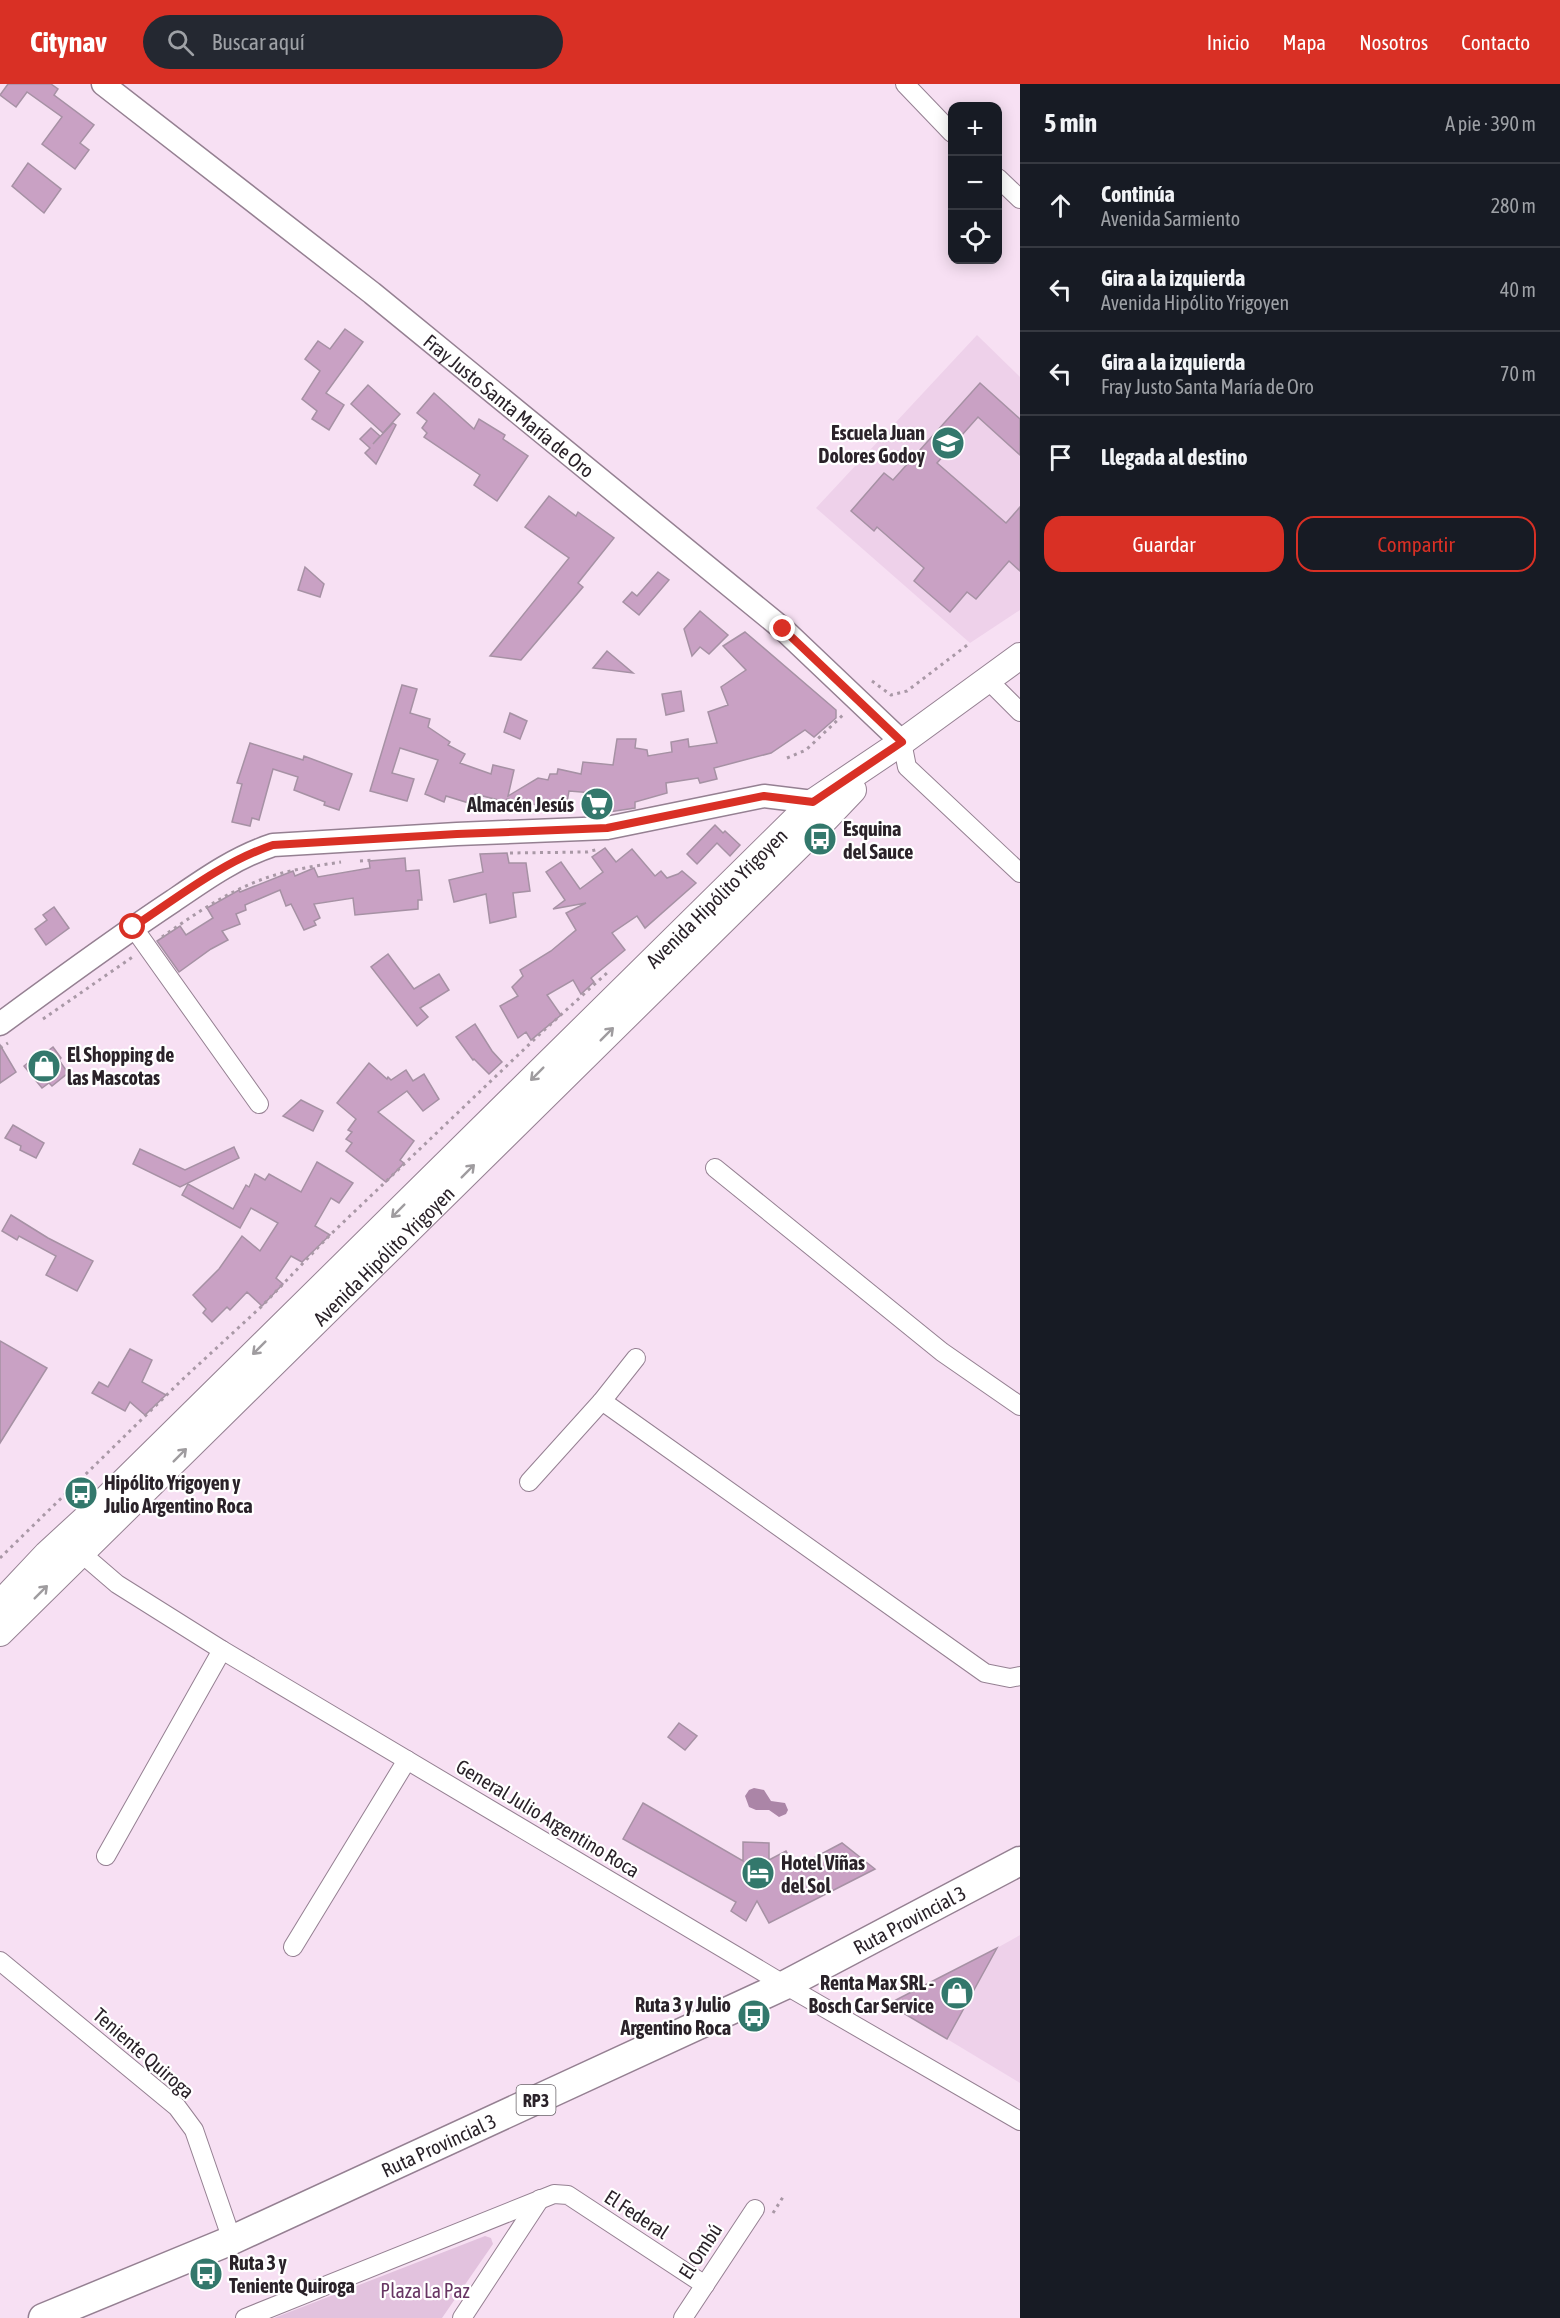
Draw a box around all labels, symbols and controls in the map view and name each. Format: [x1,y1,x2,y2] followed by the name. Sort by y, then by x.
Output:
[143,15,563,69] search box
[30,26,107,58] text: Citynav
[164,26,197,59] icon: search
[212,29,305,55] text: Buscar aquí
[1207,30,1250,54] text: Inicio
[1283,30,1326,54] text: Mapa
[1359,30,1428,54] text: Nosotros
[1461,30,1530,54] text: Contacto
[948,102,1002,264] map controls
[948,102,1002,156] button: +
[1044,108,1097,138] text: 5 min
[1445,112,1536,135] text: A pie · 390 m
[948,156,1002,210] button: −
[1101,181,1175,207] text: Continúa
[1044,189,1077,222] icon: ahead
[1491,194,1536,217] text: 280 m
[1101,207,1240,230] text: Avenida Sarmiento
[948,210,1002,264] button: locate
[1101,265,1245,291] text: Gira a la izquierda
[1044,273,1077,306] icon: left
[1500,278,1536,301] text: 40 m
[1101,291,1289,314] text: Avenida Hipólito Yrigoyen
[419,329,599,482] street label: Fray Justo Santa María de Oro
[1101,349,1245,375] text: Gira a la izquierda
[1044,357,1077,390] icon: left
[1500,362,1536,385] text: 70 m
[1101,375,1314,398] text: Fray Justo Santa María de Oro
[818,421,926,467] place label: Escuela Juan Dolores Godoy
[930,425,966,461] school or university icon: Escuela Juan Dolores Godoy
[1044,441,1077,474] icon: arrive
[1101,444,1248,470] text: Llegada al destino
[1044,516,1284,572] button: Guardar
[1296,516,1536,572] button: Compartir
[769,615,795,641] route end
[579,786,615,822] supermarket icon: Almacén Jesús
[466,793,574,816] place label: Almacén Jesús
[843,817,913,863] place label: Esquina del Sauce
[802,821,838,857] bus stop icon: Esquina del Sauce
[641,823,791,972] street label: Avenida Hipólito Yrigoyen
[119,913,145,939] route start
[600,1026,615,1041] one-way arrow
[67,1043,174,1089] place label: El Shopping de las Mascotas
[26,1048,62,1084] shop icon: El Shopping de las Mascotas
[530,1067,545,1082] one-way arrow
[461,1163,476,1178] one-way arrow
[308,1181,458,1330] street label: Avenida Hipólito Yrigoyen
[391,1204,406,1218] one-way arrow
[252,1340,267,1355] one-way arrow
[172,1447,187,1462] one-way arrow
[103,1471,252,1517] place label: Hipólito Yrigoyen y Julio Argentino Roca
[63,1475,99,1511] bus stop icon: Hipólito Yrigoyen y Julio Argentino Roca
[34,1584,49,1599] one-way arrow
[452,1754,644,1882] street label: General Julio Argentino Roca
[781,1851,865,1897] place label: Hotel Viñas del Sol
[740,1855,776,1891] hotel icon: Hotel Viñas del Sol
[849,1880,969,1958] street label: Ruta Provincial 3
[809,1971,934,2017] place label: Renta Max SRL - Bosch Car Service
[939,1975,975,2011] shop icon: Renta Max SRL - Bosch Car Service
[620,1993,731,2039] place label: Ruta 3 y Julio Argentino Roca
[736,1998,772,2034] bus stop icon: Ruta 3 y Julio Argentino Roca
[89,2003,199,2103] street label: Teniente Quiroga
[516,2085,556,2115] road number: RP3
[378,2108,500,2181] street label: Ruta Provincial 3
[601,2185,674,2244] street label: El Federal
[674,2219,726,2283] street label: El Ombú
[229,2251,355,2297] place label: Ruta 3 y Teniente Quiroga
[188,2256,224,2292] bus stop icon: Ruta 3 y Teniente Quiroga
[380,2279,470,2302] park label: Plaza La Paz

